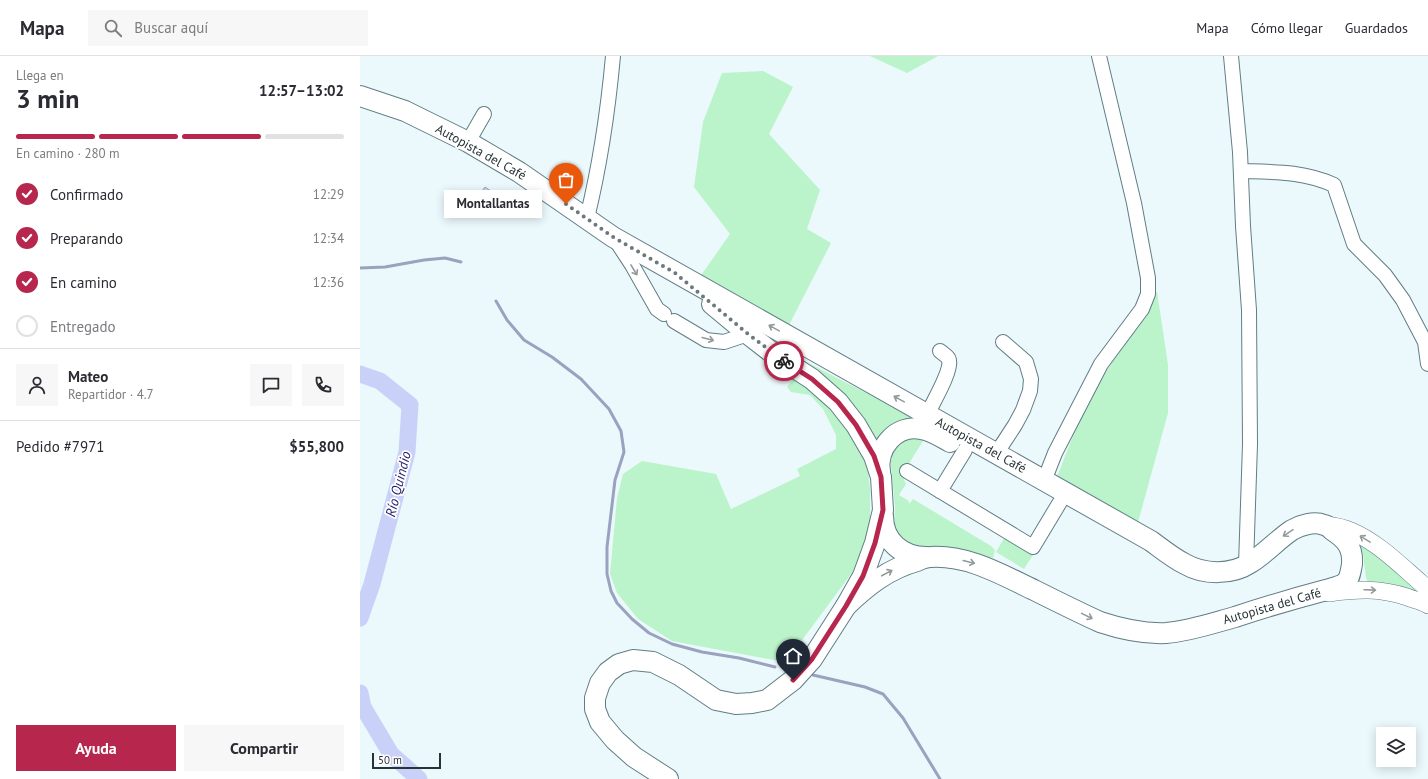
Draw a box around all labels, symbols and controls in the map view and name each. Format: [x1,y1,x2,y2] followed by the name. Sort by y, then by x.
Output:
[88,10,368,46] search box
[20,16,64,40] text: Mapa
[102,17,124,39] icon: search
[134,18,208,37] text: Buscar aquí
[1196,19,1229,37] text: Mapa
[1251,19,1323,37] text: Cómo llegar
[1345,19,1408,37] text: Guardados
[16,67,64,84] text: Llega en
[259,81,344,100] text: 12:57–13:02
[16,82,79,115] text: 3 min
[433,120,529,184] street label: Autopista del Café
[16,145,120,162] text: En camino · 280 m
[549,163,583,204] pin
[555,169,577,191] icon: bag
[16,183,38,205] icon: check
[50,185,123,204] text: Confirmado
[313,186,344,203] text: 12:29
[444,190,542,218] callout: Montallantas
[456,195,530,212] text: Montallantas
[16,227,38,249] icon: check
[50,229,123,248] text: Preparando
[313,230,344,247] text: 12:34
[631,264,639,276] one-way arrow
[16,271,38,293] icon: check
[50,273,117,292] text: En camino
[313,274,344,291] text: 12:36
[50,317,116,336] text: Entregado
[768,324,780,332] one-way arrow
[701,336,714,343] one-way arrow
[764,341,804,381] courier
[773,350,795,372] icon: bike
[16,364,58,406] button: person
[250,364,292,406] button: chat
[302,364,344,406] button: phone
[68,367,108,386] text: Mateo
[68,386,154,403] text: Repartidor · 4.7
[893,395,905,402] one-way arrow
[933,413,1029,477] street label: Autopista del Café
[16,437,105,456] text: Pedido #7971
[289,437,344,456] text: $55,800
[381,449,415,519] water label: Río Quindio
[1282,529,1293,537] one-way arrow
[1359,534,1371,542] one-way arrow
[962,559,975,566] one-way arrow
[881,569,893,577] one-way arrow
[1221,584,1323,628] street label: Autopista del Café
[1363,586,1376,594] one-way arrow
[1080,613,1092,620] one-way arrow
[776,639,810,680] pin
[782,645,804,667] icon: home
[16,725,176,771] button: Ayuda
[184,725,344,771] button: Compartir
[1376,727,1416,767] map controls
[1376,727,1416,767] button: layers
[372,751,441,770] scale bar
[378,753,402,767] text: 50 m

